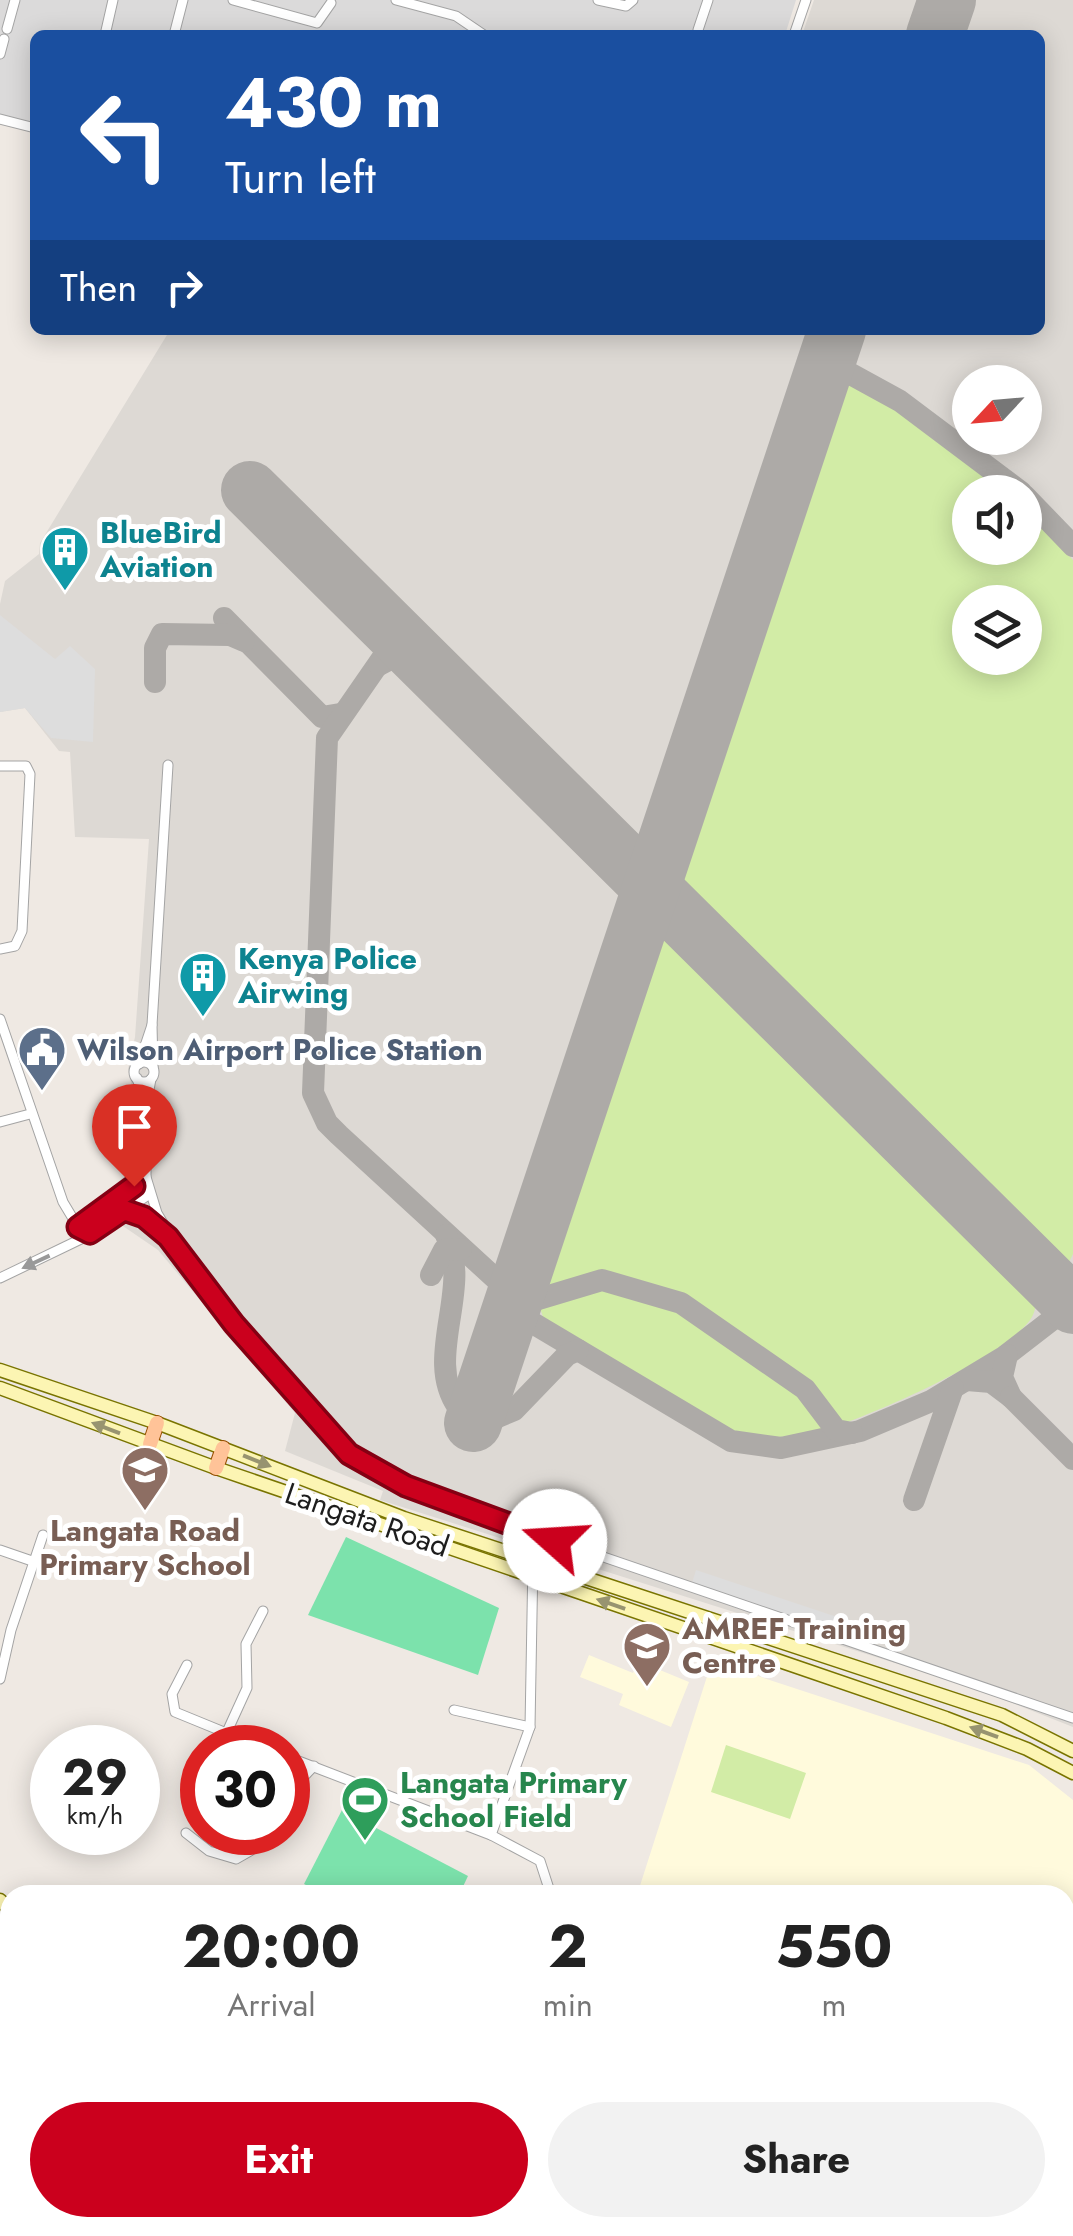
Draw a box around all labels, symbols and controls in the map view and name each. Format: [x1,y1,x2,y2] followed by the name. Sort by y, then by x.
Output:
[225,52,442,153] text: 430 m
[60,70,190,200] icon: left
[225,145,376,210] text: Turn left
[60,260,137,315] text: Then
[157,260,212,315] icon: right
[952,365,1042,455] north arrow
[952,365,1042,675] map controls
[952,475,1042,565] button: sound
[99,511,222,588] place label: BlueBird Aviation
[39,524,91,592] building icon: BlueBird Aviation
[952,585,1042,675] button: layers
[237,937,417,1014] place label: Kenya Police Airwing
[177,950,229,1018] building icon: Kenya Police Airwing
[16,1024,68,1092] public building icon: Wilson Airport Police Station
[77,1028,483,1071] place label: Wilson Airport Police Station
[92,1084,177,1187] pin
[107,1099,162,1154] icon: arrive
[21,1253,50,1270] one-way arrow
[90,1420,120,1435] one-way arrow
[119,1444,171,1512] school or university icon: Langata Road Primary School
[242,1454,272,1470] one-way arrow
[280,1471,455,1568] street label: Langata Road
[503,1489,607,1593] position arrow
[39,1509,251,1586] place label: Langata Road Primary School
[596,1596,626,1611] one-way arrow
[681,1607,906,1684] place label: AMREF Training Centre
[621,1620,673,1688] school or university icon: AMREF Training Centre
[969,1724,999,1739] one-way arrow
[180,1725,310,1855] speed limit sign: 30
[62,1741,128,1814] text: 29
[400,1761,627,1838] place label: Langata Primary School Field
[339,1774,391,1842] sports icon: Langata Primary School Field
[67,1797,123,1833] text: km/h
[182,1903,360,1990] text: 20:00
[548,1903,588,1990] text: 2
[775,1903,893,1990] text: 550
[227,1982,316,2028] text: Arrival
[543,1982,593,2028] text: min
[821,1982,846,2028] text: m
[30,2102,528,2217] button: Exit
[548,2102,1045,2217] button: Share

